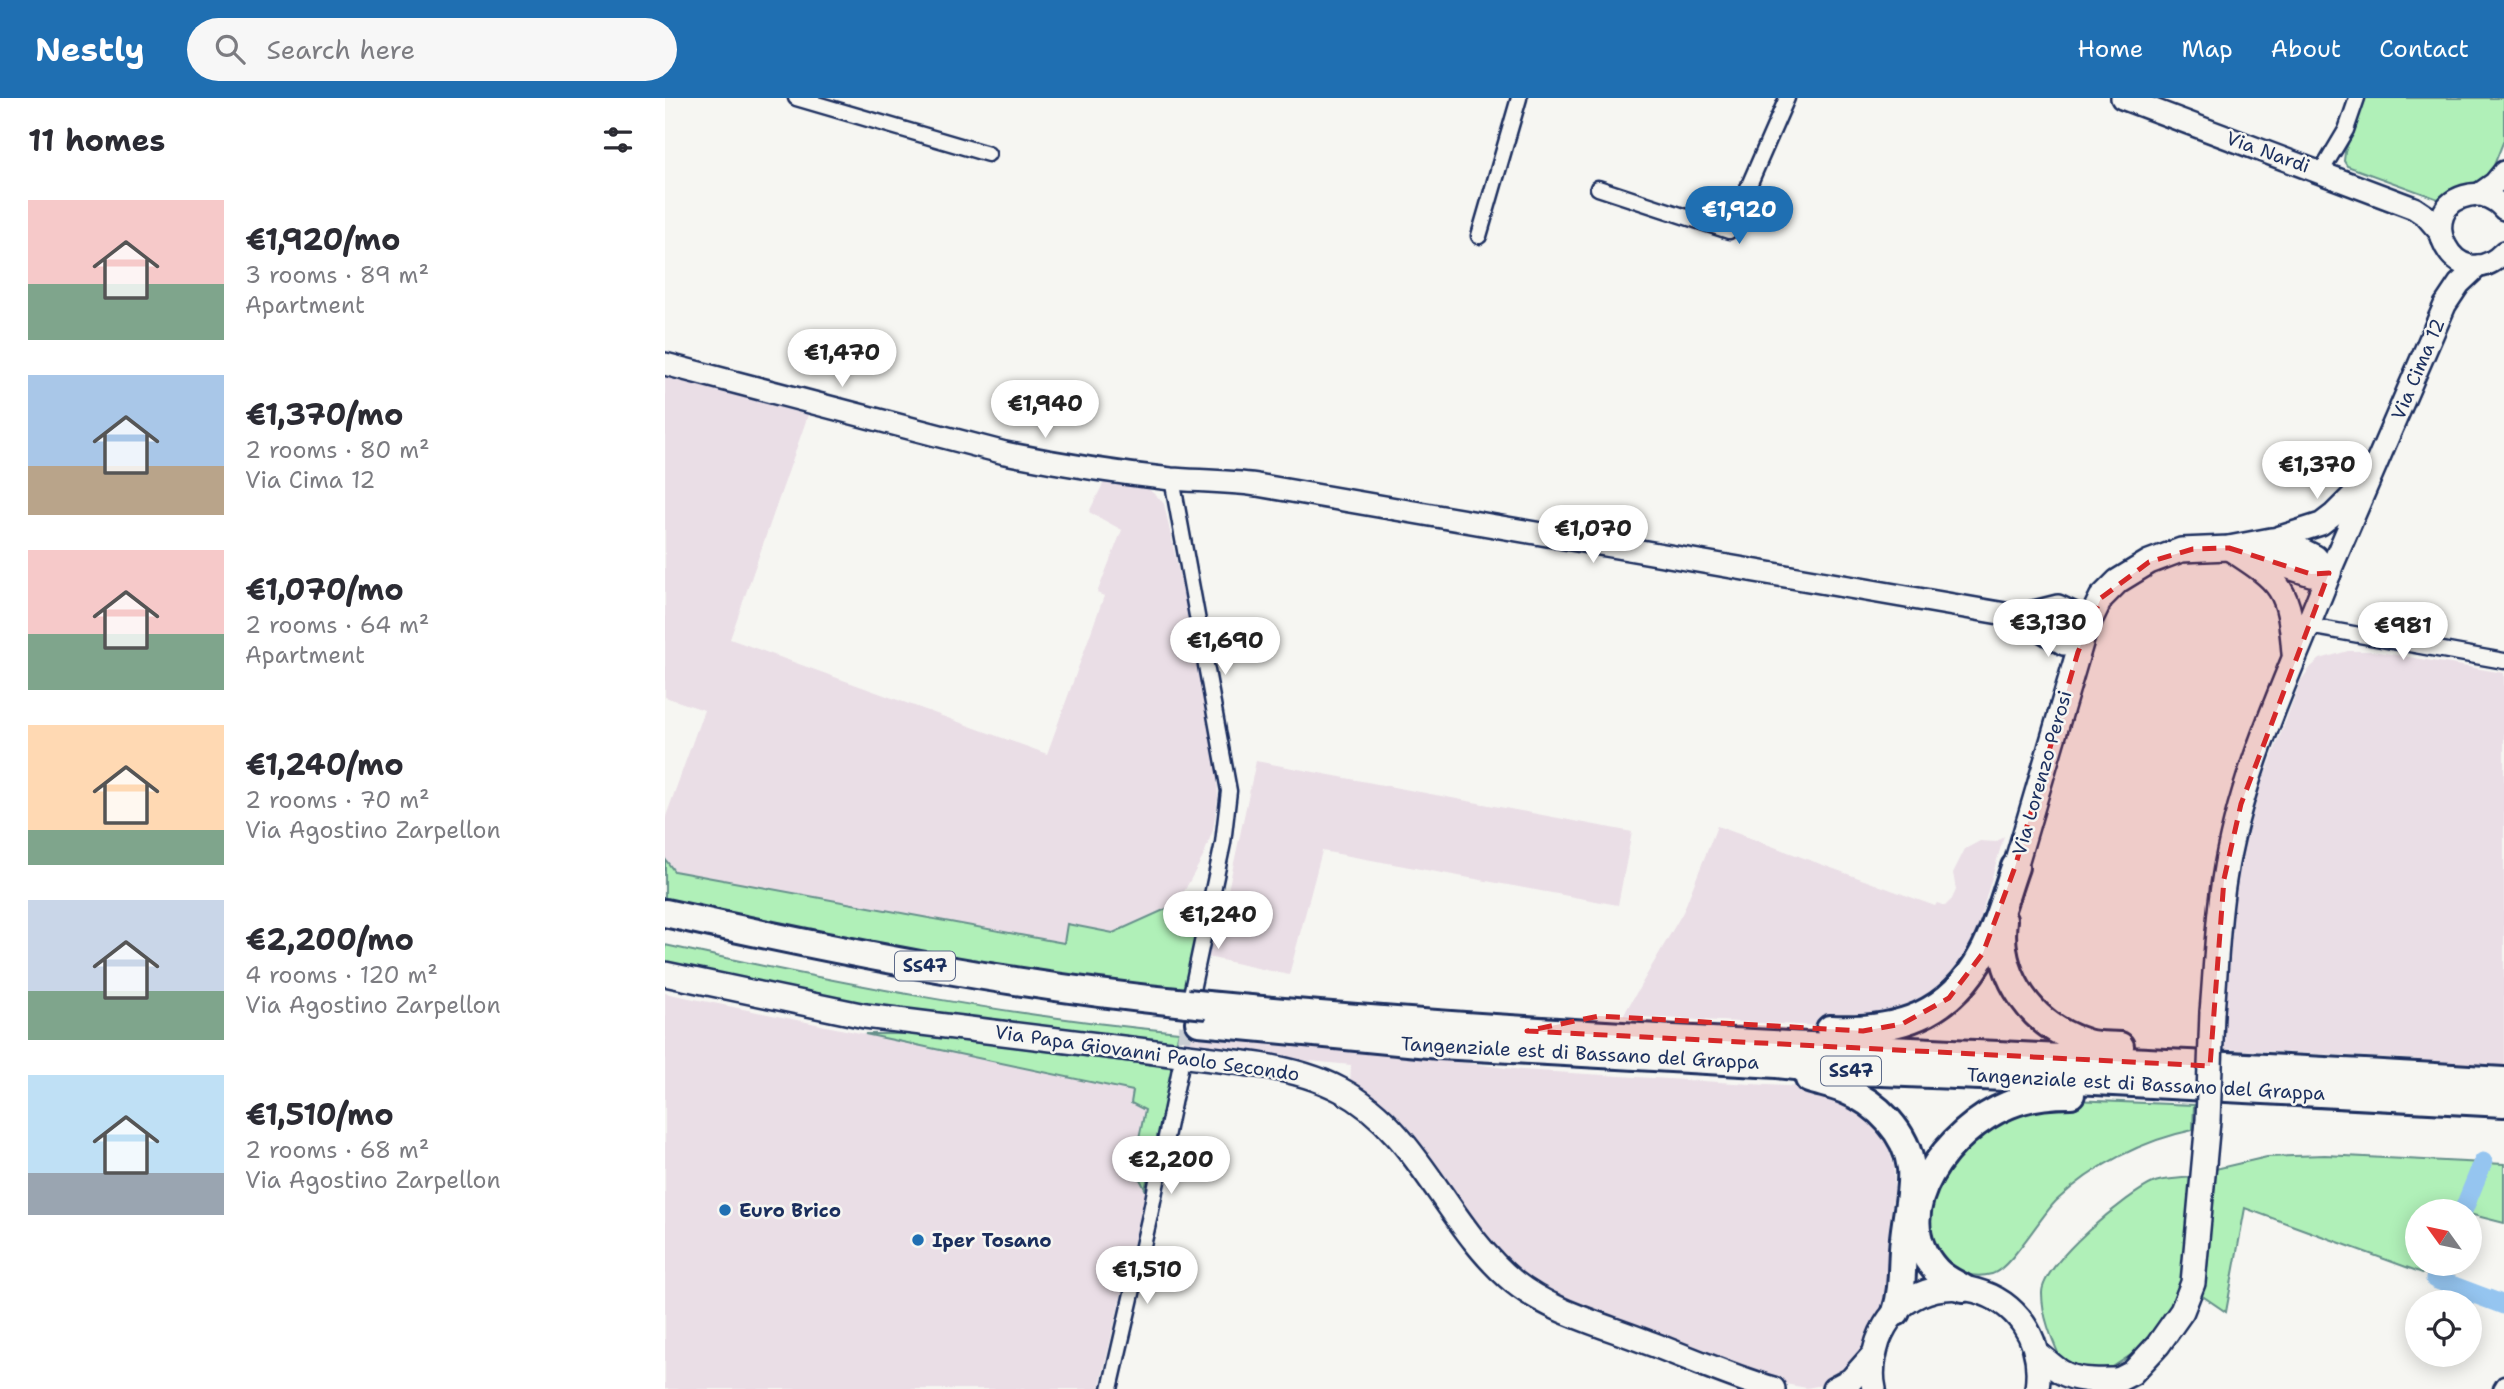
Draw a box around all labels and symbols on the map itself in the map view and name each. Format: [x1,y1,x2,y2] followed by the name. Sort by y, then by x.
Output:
[2223,125,2313,179] street label: Via Nardi
[1682,186,1796,246] pin: €1,920
[2385,315,2451,423] street label: Via Cima 12
[785,330,899,389] pin: €1,470
[988,380,1102,440] pin: €1,940
[2260,442,2374,501] pin: €1,370
[1536,505,1650,565] pin: €1,070
[1991,600,2105,659] pin: €3,130
[2362,602,2444,662] pin: €981
[1168,618,1282,677] pin: €1,690
[2006,688,2078,858] street label: Via Lorenzo Perosi
[1161,892,1275,951] pin: €1,240
[895,952,955,980] road number: SS47
[993,1019,1301,1087] street label: Via Papa Giovanni Paolo Secondo
[1400,1031,1760,1075] street label: Tangenziale est di Bassano del Grappa
[1821,1056,1881,1086] road number: SS47
[1966,1062,2326,1106] street label: Tangenziale est di Bassano del Grappa
[1114,1136,1228,1196] pin: €2,200
[739,1198,841,1223] place label: Euro Brico
[2405,1199,2481,1276] north arrow
[717,1202,733,1218] marker: Euro Brico
[932,1228,1052,1253] place label: Iper Tosano
[910,1232,926,1248] marker: Iper Tosano
[1090,1246,1204,1306] pin: €1,510

